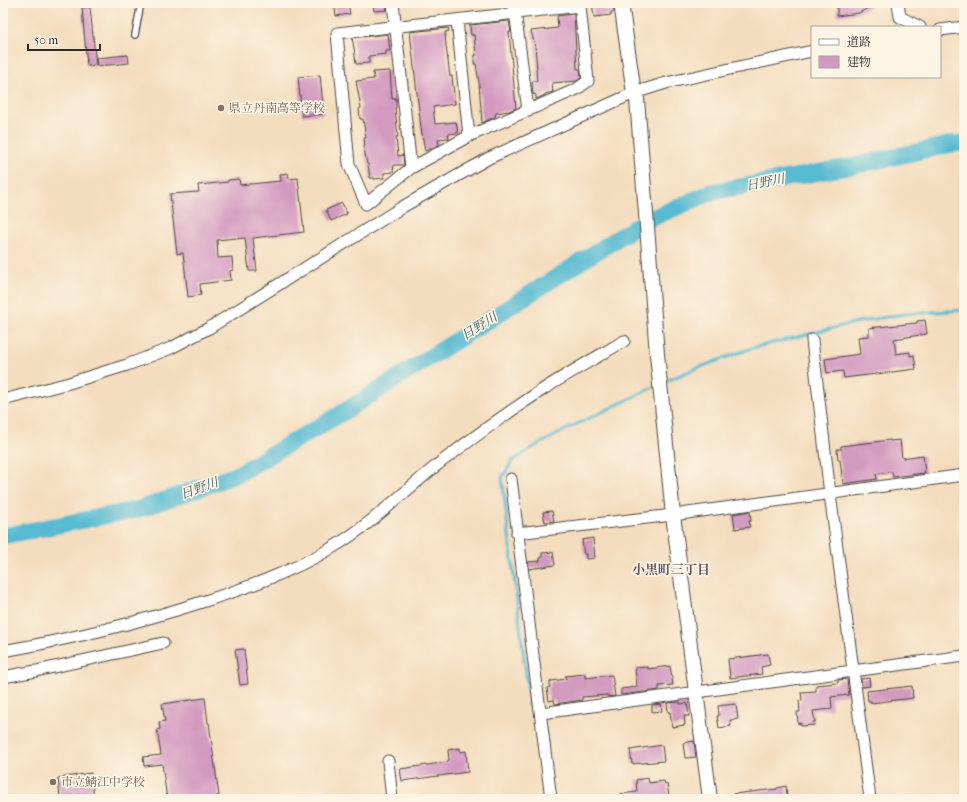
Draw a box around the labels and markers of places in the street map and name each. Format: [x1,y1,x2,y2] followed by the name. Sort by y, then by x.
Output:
[229,101,325,115] place label: 県立丹南高等学校
[216,103,226,113] marker: 県立丹南高等学校
[61,775,145,789] place label: 市立鯖江中学校
[48,777,58,787] marker: 市立鯖江中学校

